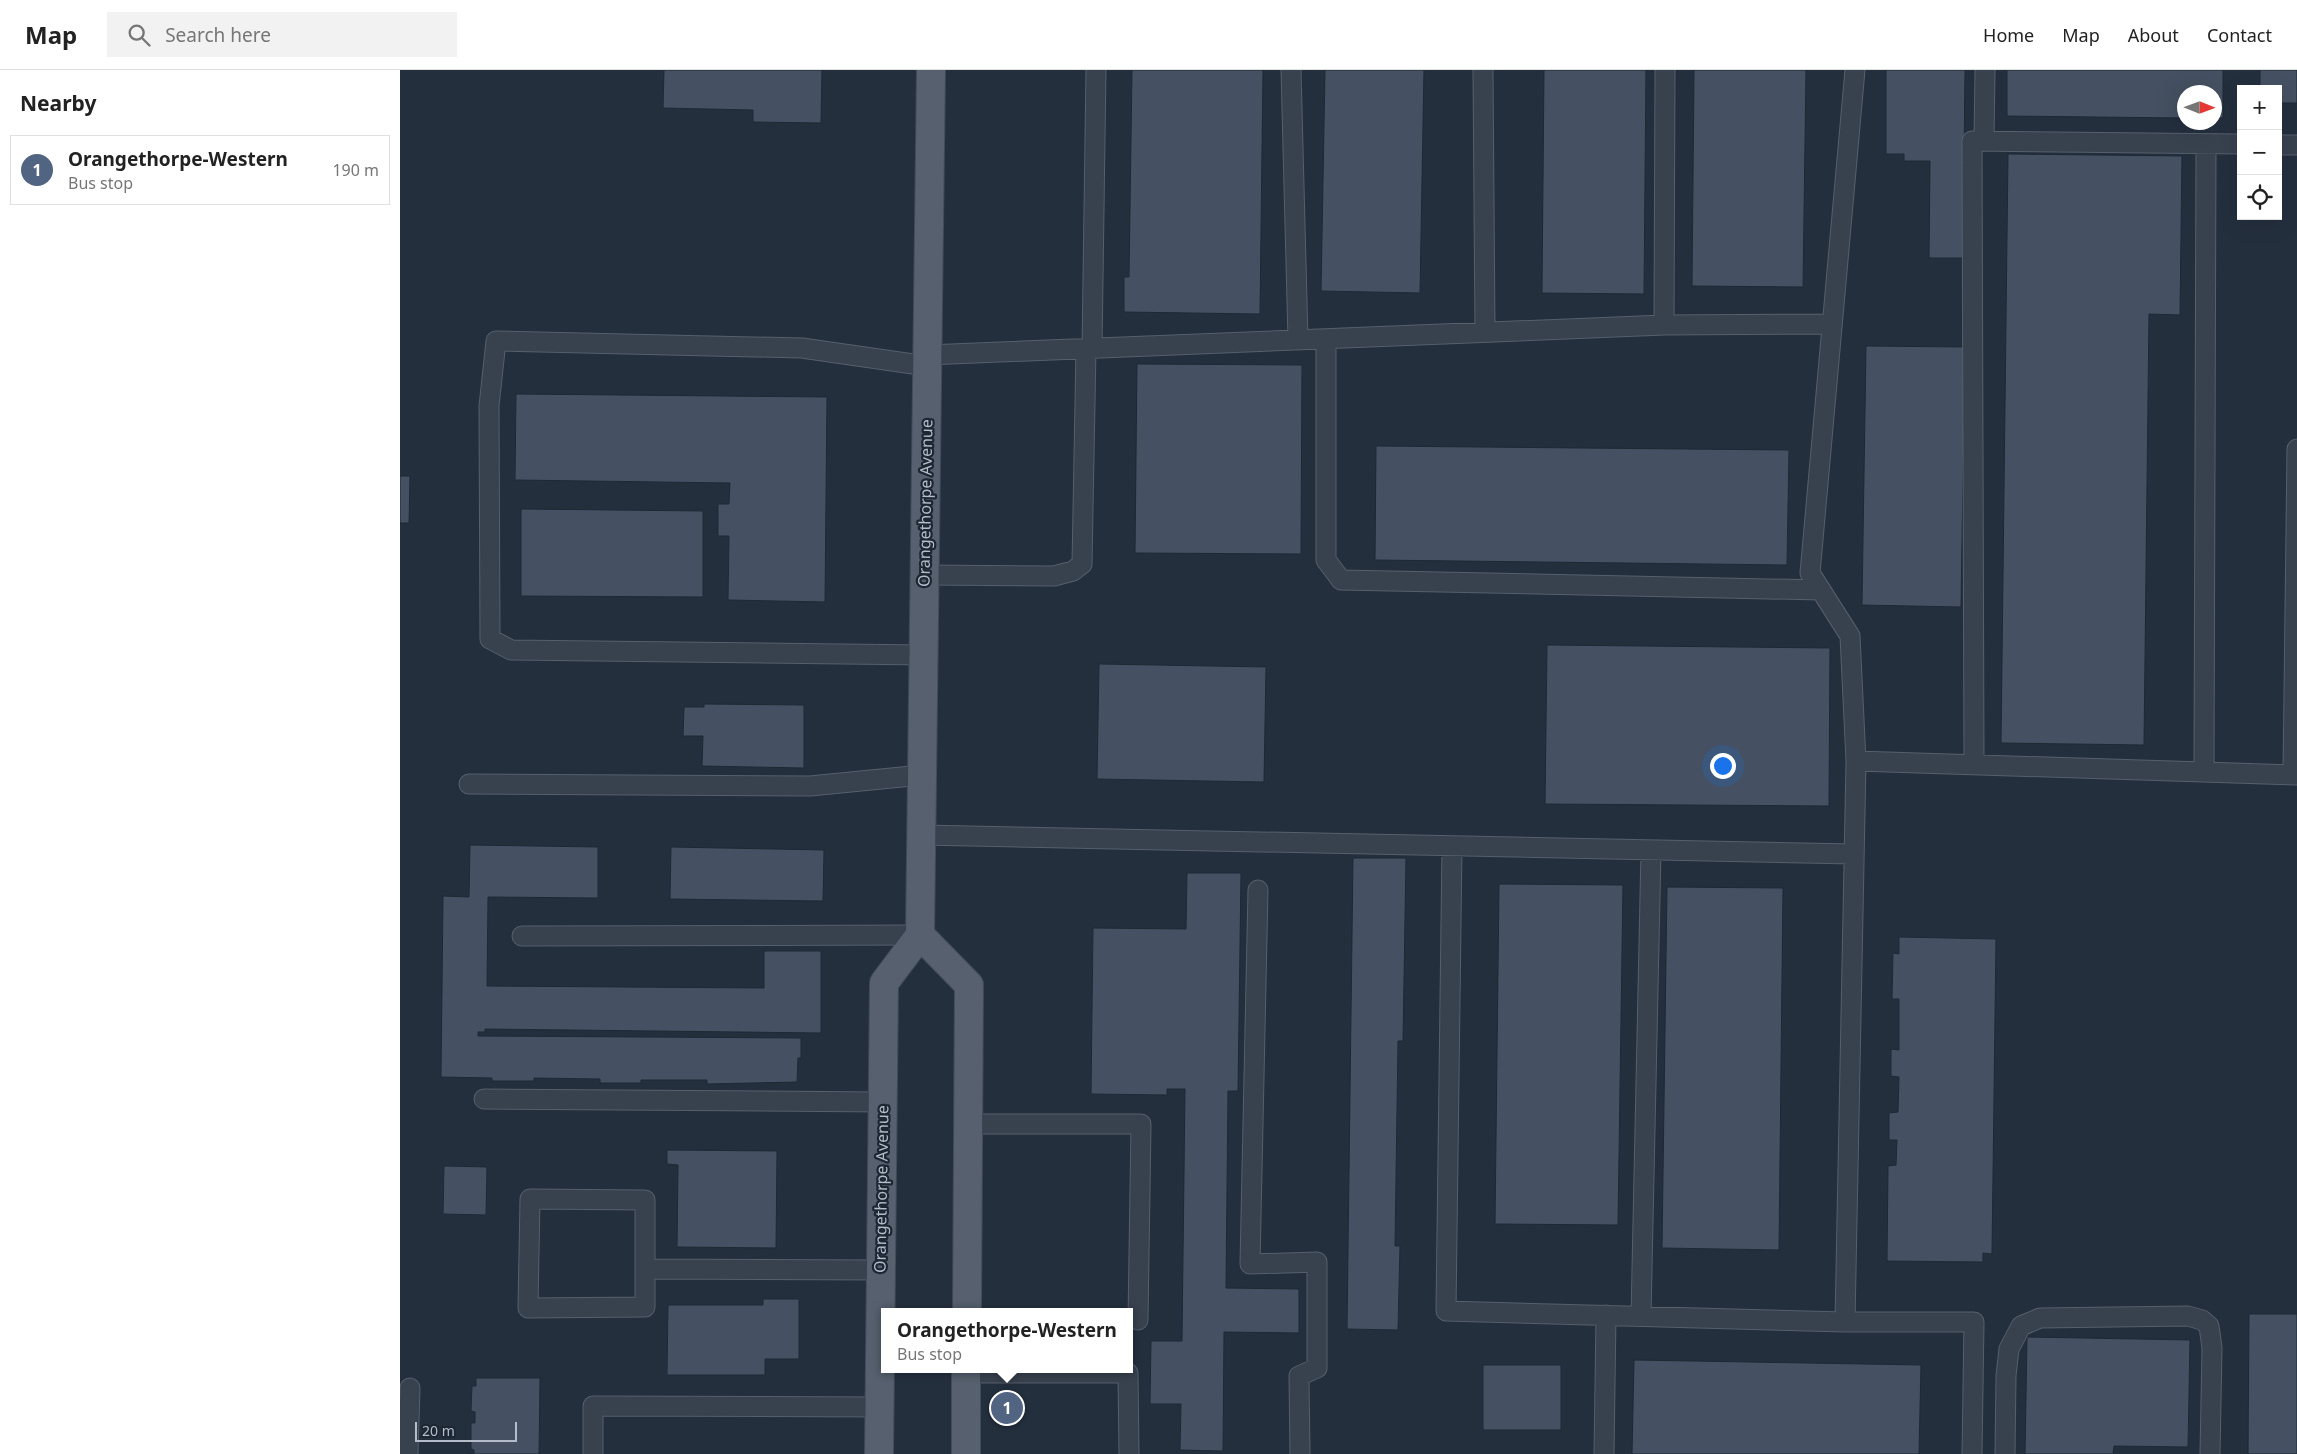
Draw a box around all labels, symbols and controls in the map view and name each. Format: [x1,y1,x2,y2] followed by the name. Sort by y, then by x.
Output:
[107,12,457,57] search box
[25,18,77,51] text: Map
[125,21,153,49] icon: search
[165,22,271,48] text: Search here
[1983,23,2034,47] text: Home
[2062,23,2100,47] text: Map
[2128,23,2179,47] text: About
[2207,23,2272,47] text: Contact
[2177,85,2222,130] north arrow
[2237,85,2282,220] map controls
[2237,85,2282,130] button: +
[20,89,96,117] text: Nearby
[2237,130,2282,175] button: −
[68,146,288,172] text: Orangethorpe-Western
[32,159,42,181] text: 1
[332,159,379,181] text: 190 m
[68,172,133,194] text: Bus stop
[2237,175,2282,220] button: locate
[913,419,937,587] street label: Orangethorpe Avenue
[1710,753,1736,779] your location
[869,1105,893,1273] street label: Orangethorpe Avenue
[881,1308,1133,1373] popup
[897,1317,1117,1343] text: Orangethorpe-Western
[897,1343,962,1365] text: Bus stop
[991,1389,1023,1427] pin: 1
[415,1419,518,1442] scale bar
[422,1421,455,1440] text: 20 m

